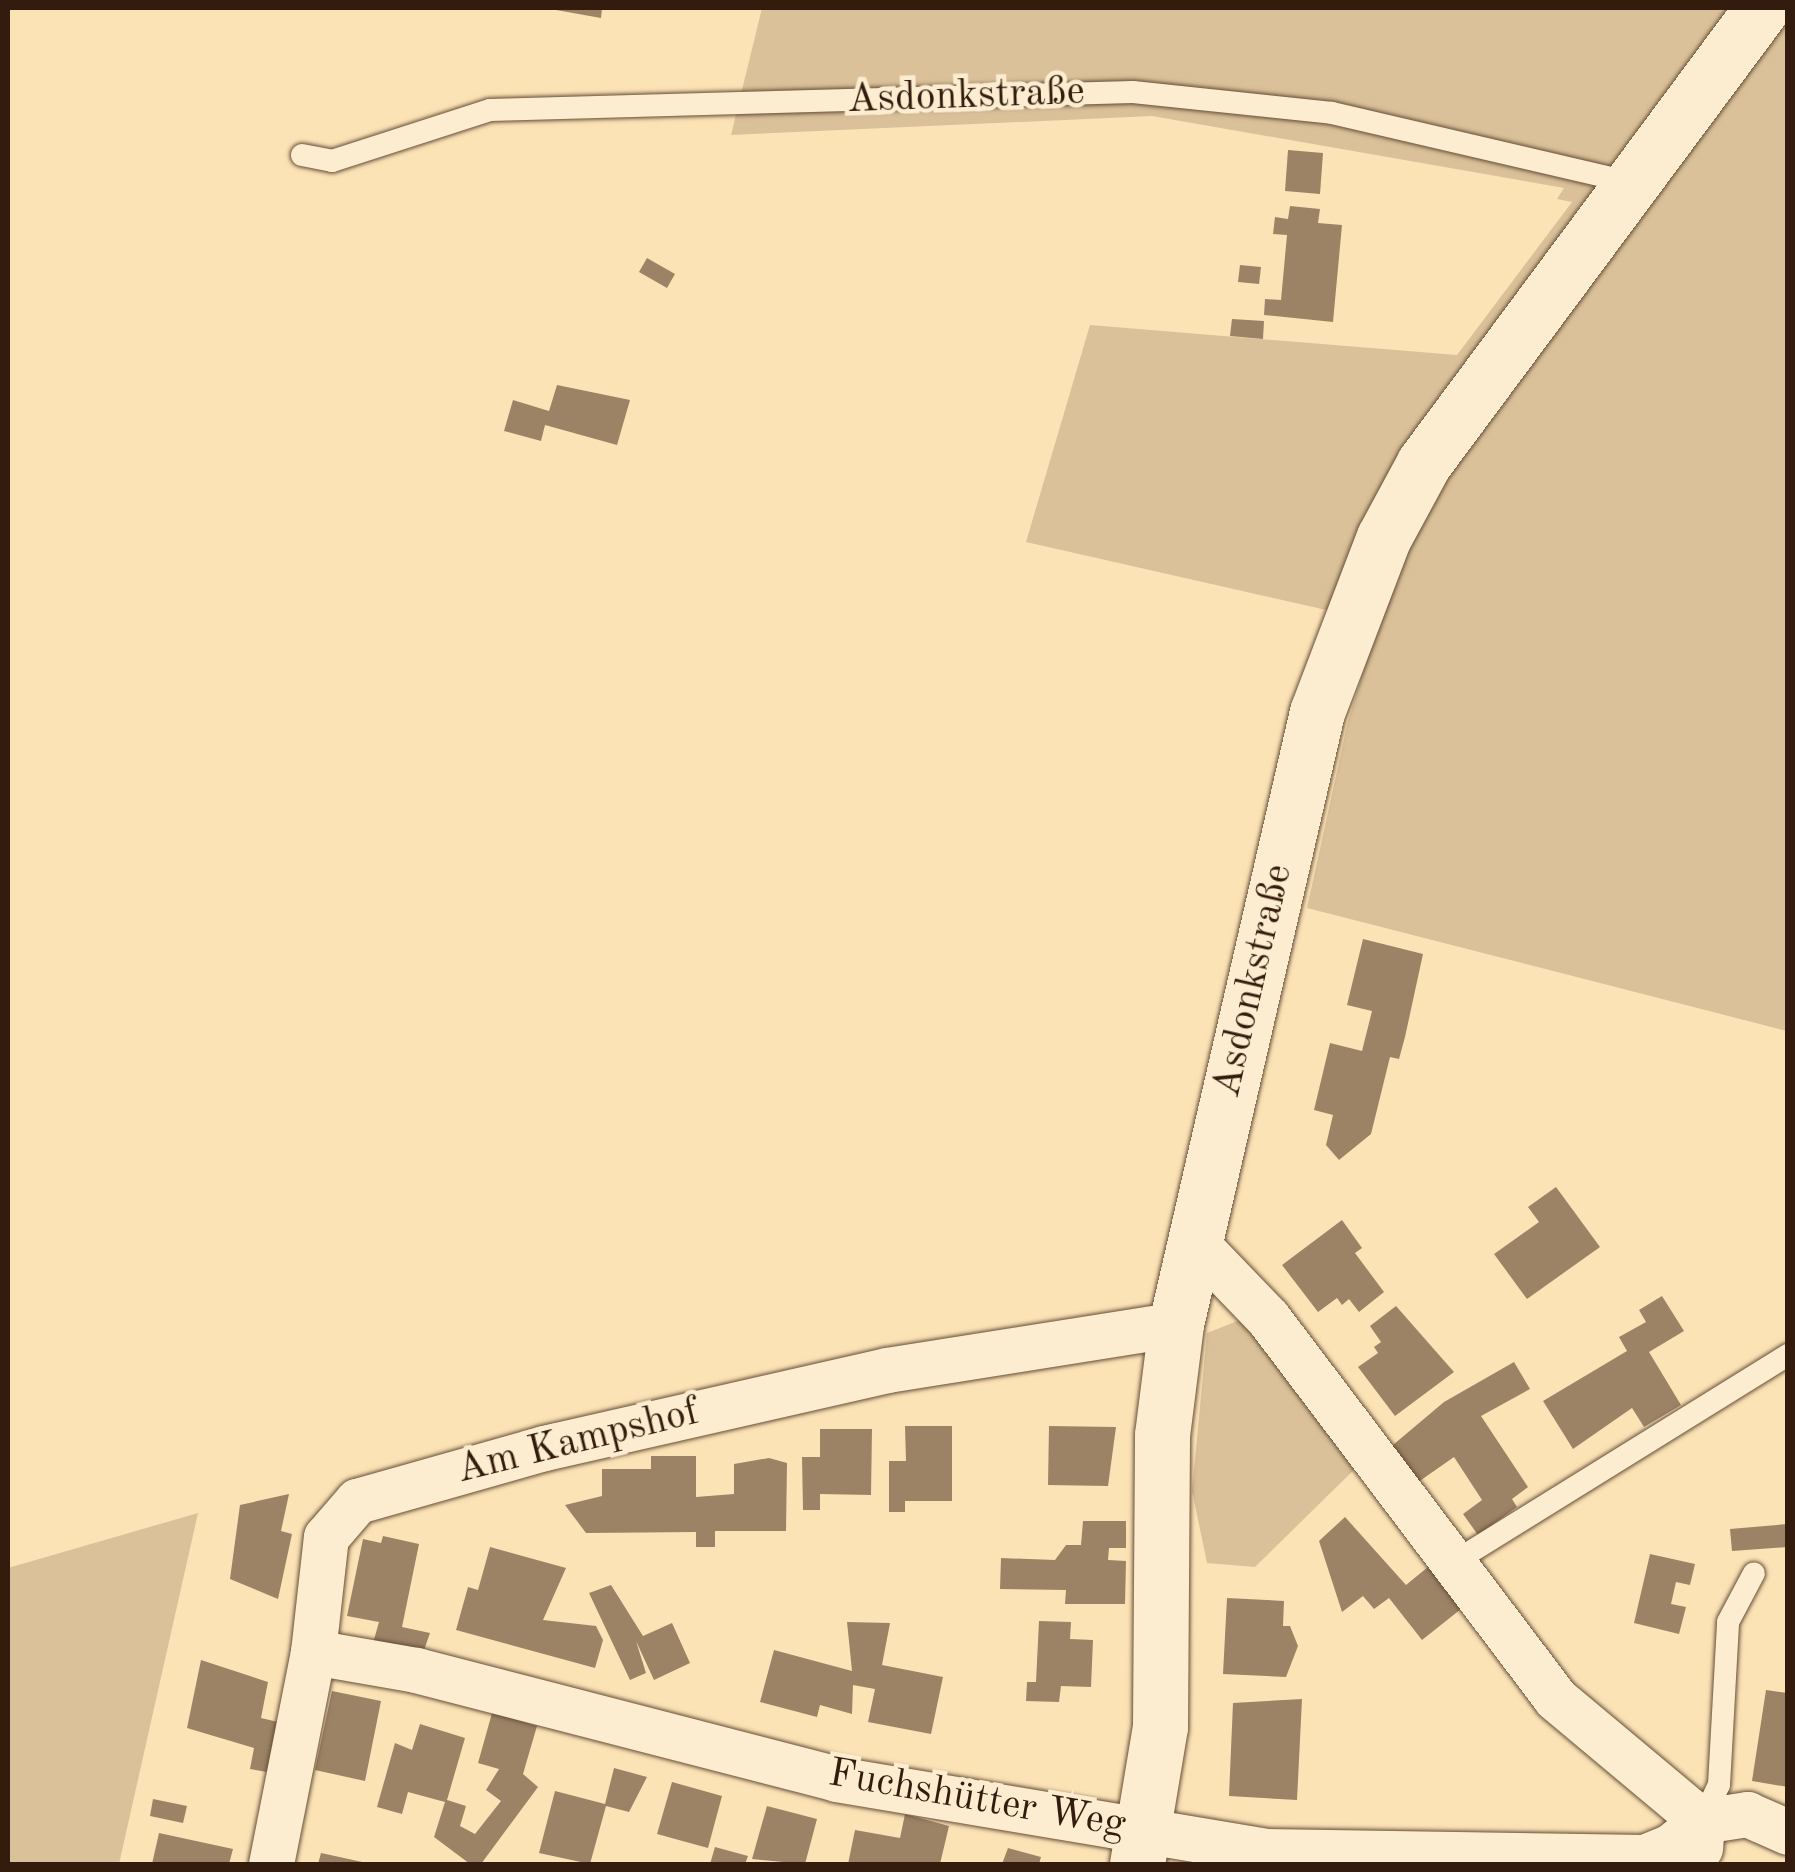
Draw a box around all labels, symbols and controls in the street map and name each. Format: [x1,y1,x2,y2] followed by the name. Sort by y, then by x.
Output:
[846,69,1086,125] street label: Asdonkstraße
[1204,860,1304,1102] street label: Asdonkstraße
[452,1389,704,1495] street label: Am Kampshof
[825,1750,1129,1850] street label: Fuchshütter Weg

